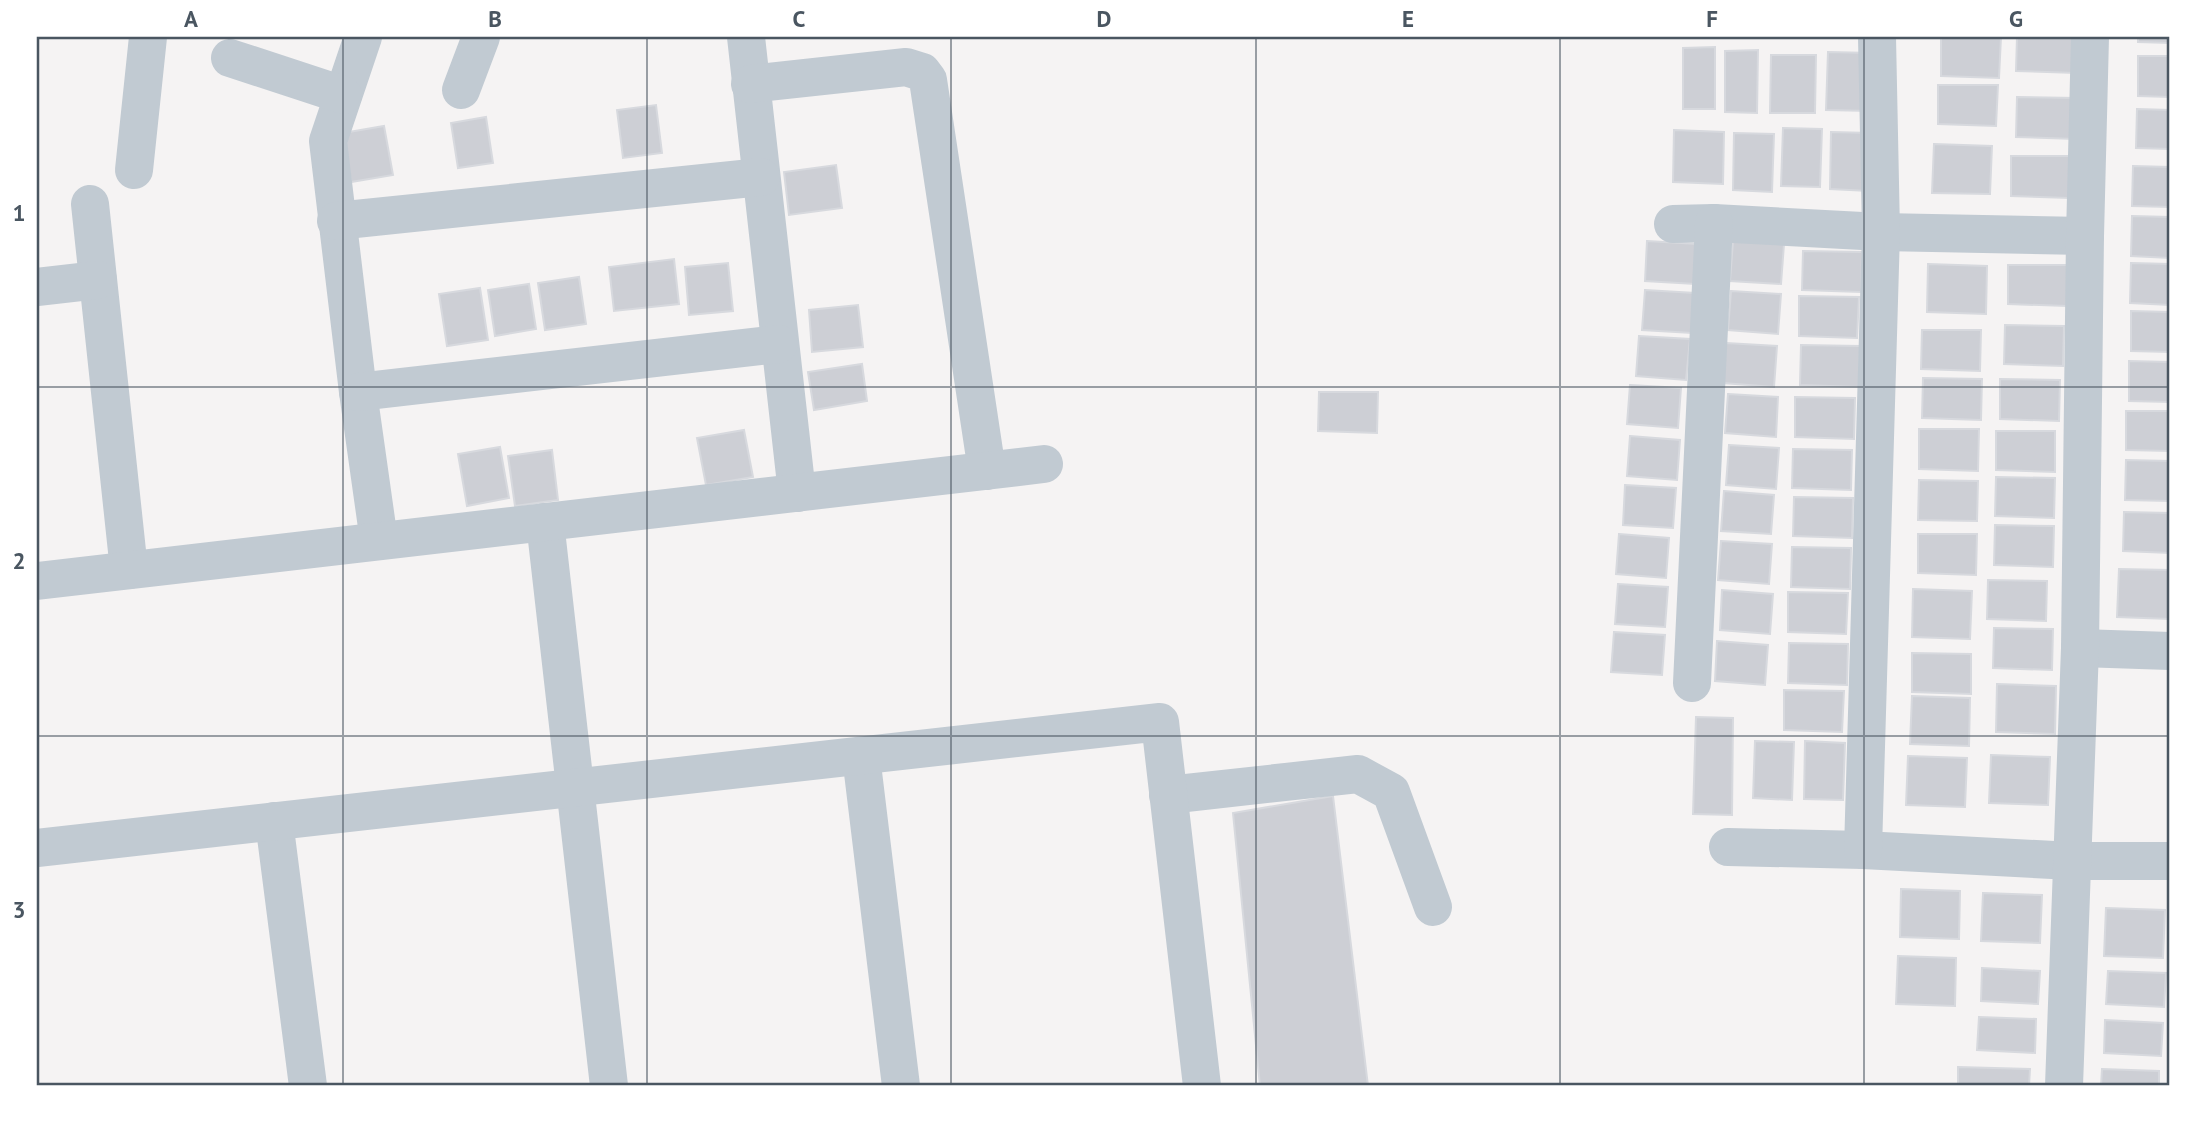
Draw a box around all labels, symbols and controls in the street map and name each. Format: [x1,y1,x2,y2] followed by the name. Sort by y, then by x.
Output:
[184,4,198,33] text: A
[488,4,502,33] text: B
[793,4,806,33] text: C
[1097,4,1111,33] text: D
[1402,4,1414,33] text: E
[1706,4,1718,33] text: F
[2009,4,2023,33] text: G
[12,198,26,227] text: 1
[12,546,26,575] text: 2
[12,895,26,924] text: 3

